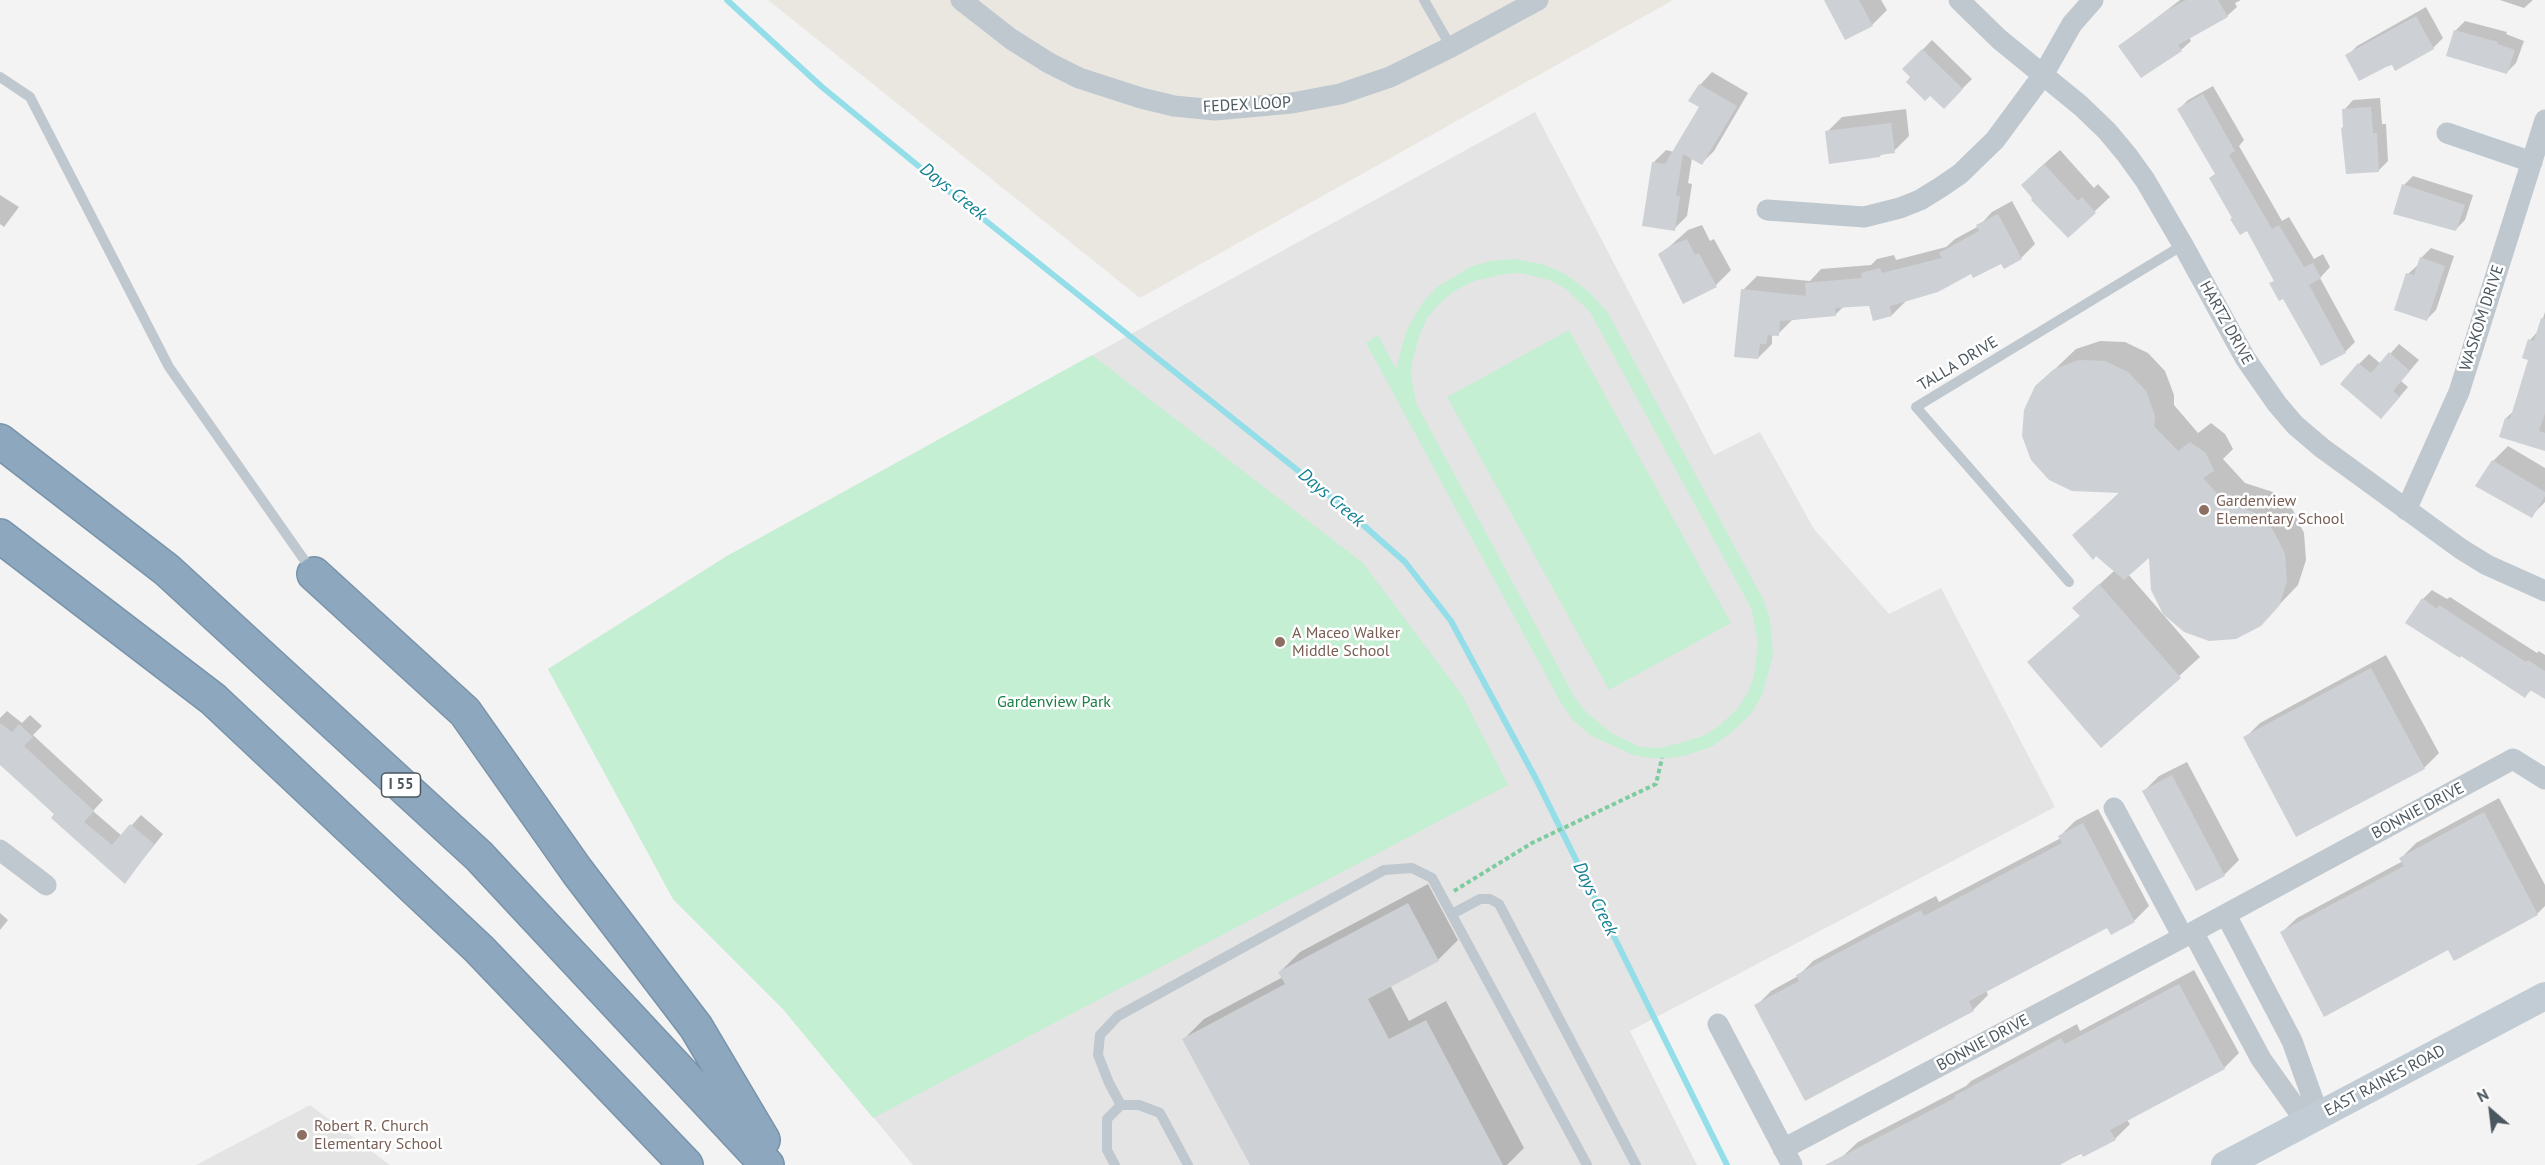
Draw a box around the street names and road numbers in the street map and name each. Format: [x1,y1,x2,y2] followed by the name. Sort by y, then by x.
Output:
[1203,93,1291,117] street label: FEDEX LOOP
[2456,263,2508,373] street label: WASKOM DRIVE
[2195,278,2257,368] street label: HARTZ DRIVE
[1915,333,2001,395] street label: TALLA DRIVE
[382,773,420,797] road number: I 55
[2369,779,2467,843] street label: BONNIE DRIVE
[1934,1011,2032,1075] street label: BONNIE DRIVE
[2321,1041,2449,1121] street label: EAST RAINES ROAD

